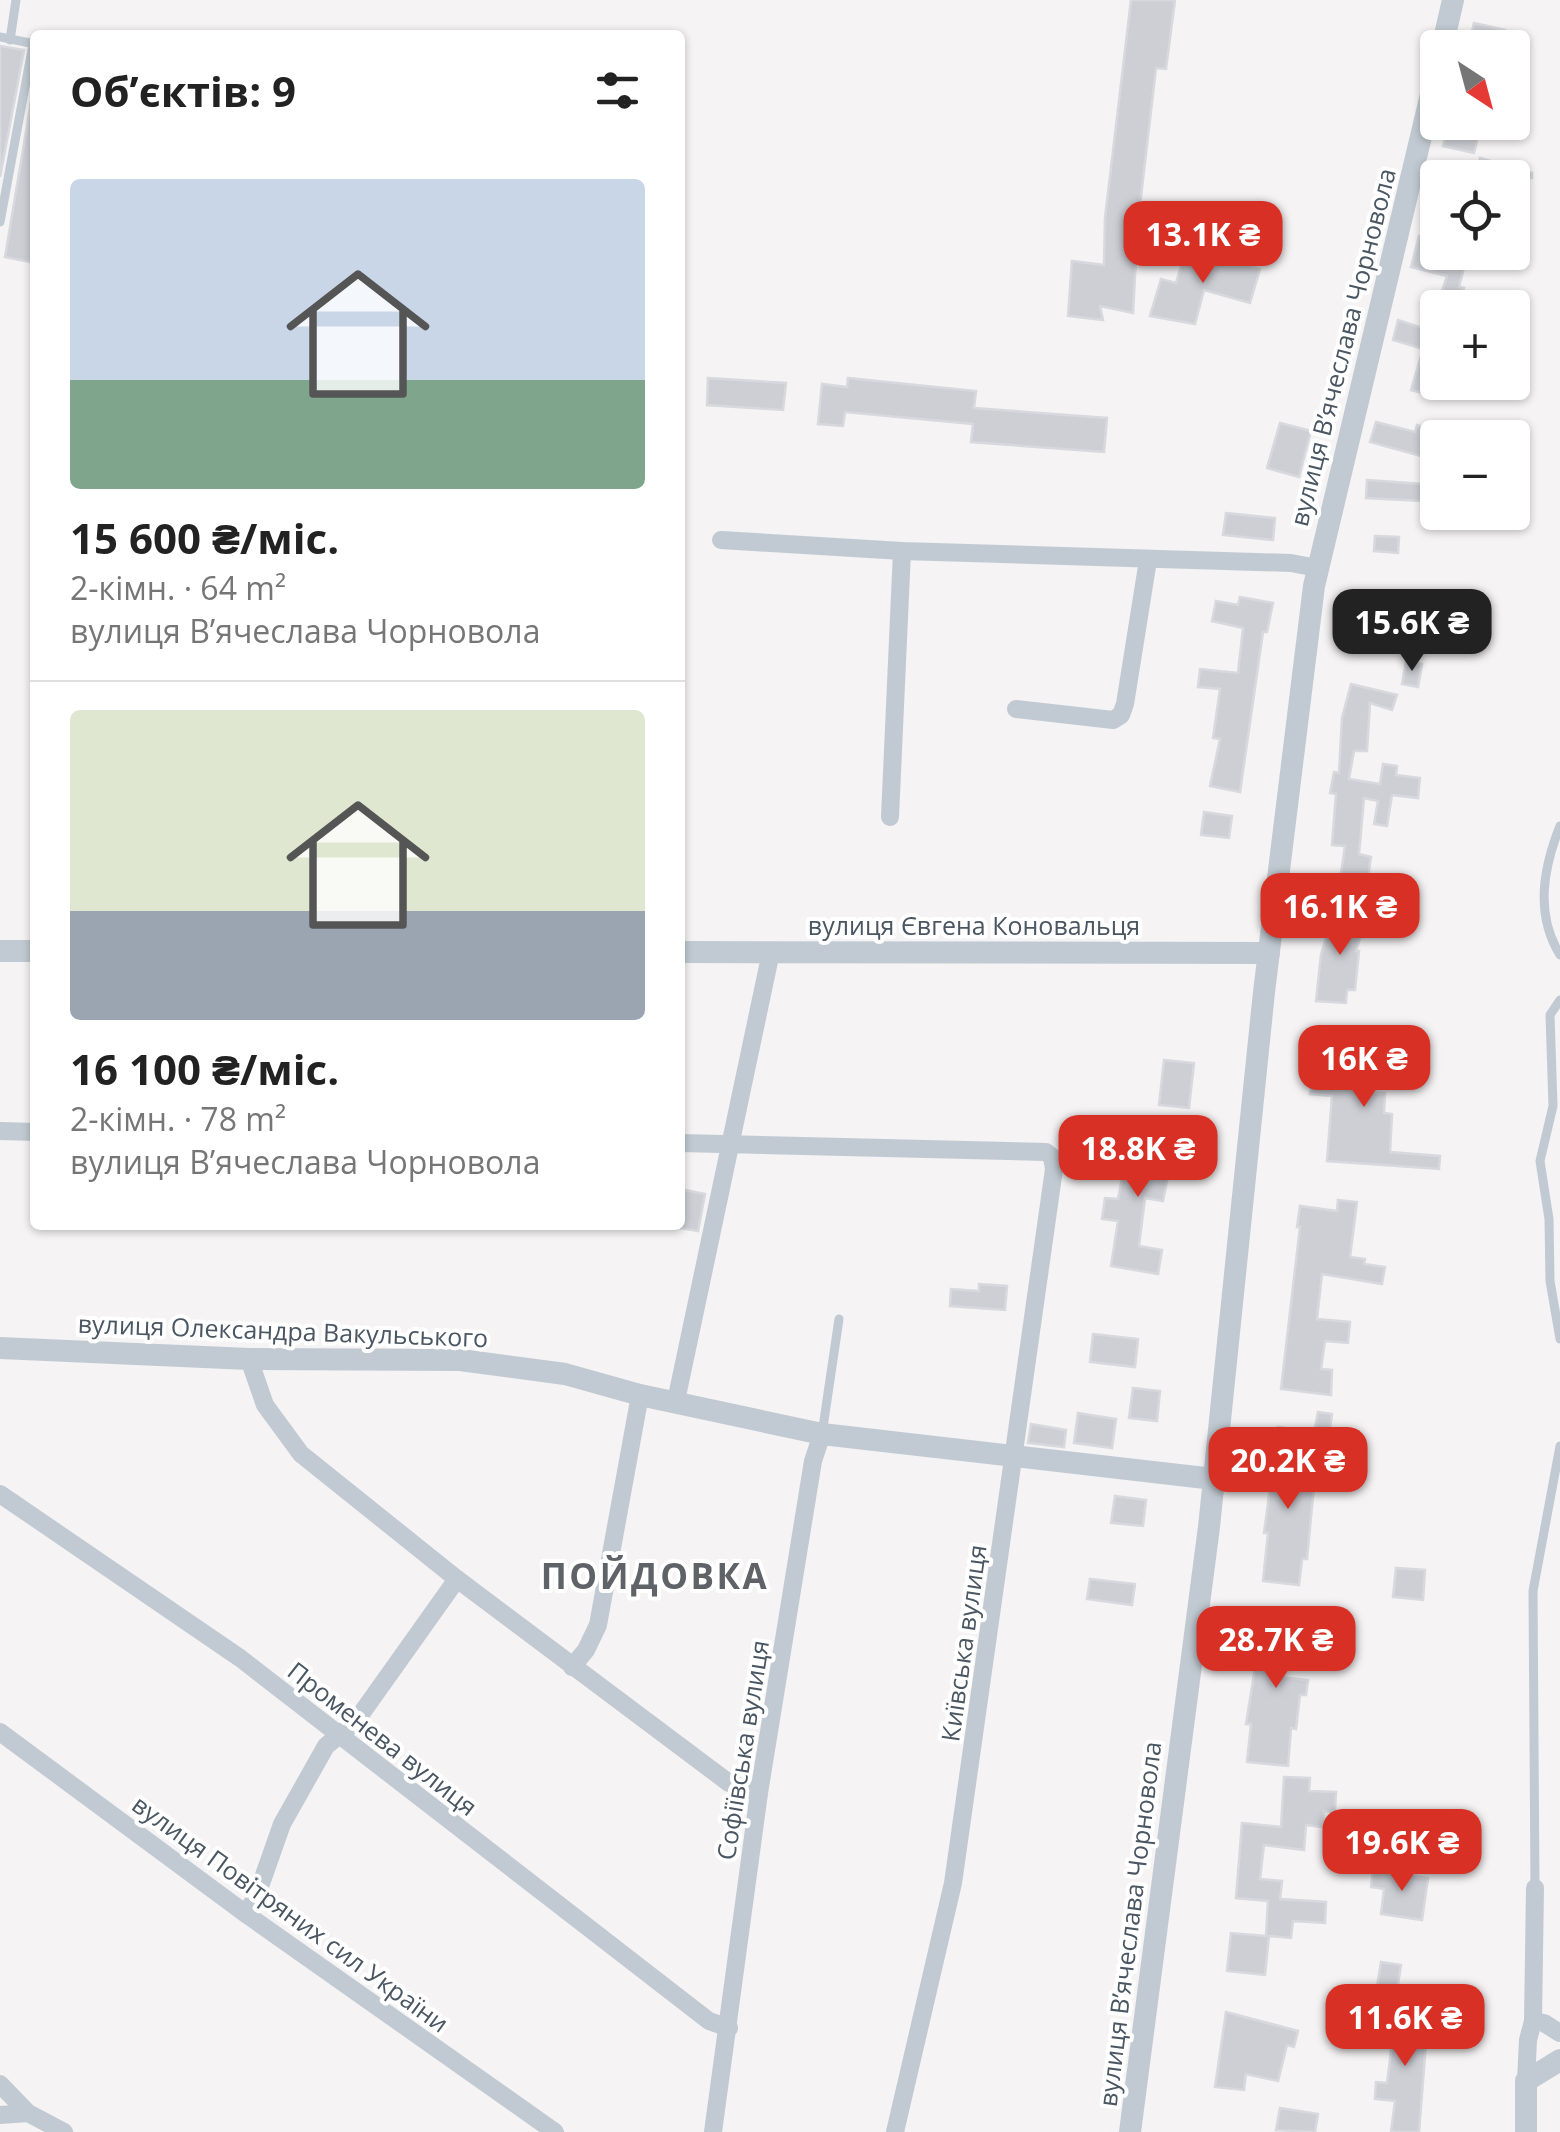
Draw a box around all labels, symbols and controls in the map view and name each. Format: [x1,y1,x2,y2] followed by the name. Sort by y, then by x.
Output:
[1420,30,1530,140] north arrow
[1420,30,1530,530] map controls
[70,62,296,119] text: Об’єктів: 9
[590,63,645,118] icon: filters
[1420,160,1530,270] button: locate
[1281,165,1403,529] street label: вулиця Вʼячеслава Чорновола
[1111,201,1295,286] pin: 13.1K ₴
[1146,212,1260,255] text: 13.1K ₴
[268,244,448,424] icon: home
[1420,290,1530,400] button: +
[1420,420,1530,530] button: −
[70,509,339,566] text: 15 600 ₴/міс.
[70,566,286,609] text: 2-кімн. · 64 m²
[1320,589,1504,674] pin: 15.6K ₴
[1355,600,1469,643] text: 15.6K ₴
[70,609,540,652] text: вулиця Вʼячеслава Чорновола
[268,775,448,955] icon: home
[1248,873,1432,958] pin: 16.1K ₴
[1283,884,1397,927] text: 16.1K ₴
[808,908,1140,942] street label: вулиця Євгена Коновальця
[1294,1025,1434,1110] pin: 16K ₴
[1320,1036,1408,1079] text: 16K ₴
[70,1040,339,1097] text: 16 100 ₴/міс.
[70,1097,286,1140] text: 2-кімн. · 78 m²
[1046,1115,1230,1200] pin: 18.8K ₴
[1081,1126,1195,1169] text: 18.8K ₴
[70,1140,540,1183] text: вулиця Вʼячеслава Чорновола
[77,1306,489,1354] street label: вулиця Олександра Вакульського
[1196,1427,1380,1512] pin: 20.2K ₴
[1231,1438,1345,1481] text: 20.2K ₴
[932,1542,994,1744] street label: Київська вулиця
[541,1552,769,1599] district label: ПОЙДОВКА
[1184,1606,1368,1691] pin: 28.7K ₴
[1219,1617,1333,1660] text: 28.7K ₴
[708,1638,776,1862] street label: Софіївська вулиця
[281,1653,485,1823] street label: Променева вулиця
[1090,1740,1168,2108] street label: вулиця Вʼячеслава Чорновола
[126,1787,456,2039] street label: вулиця Повітряних сил України
[1310,1809,1494,1894] pin: 19.6K ₴
[1345,1820,1459,1863] text: 19.6K ₴
[1313,1984,1497,2069] pin: 11.6K ₴
[1348,1995,1462,2038] text: 11.6K ₴

